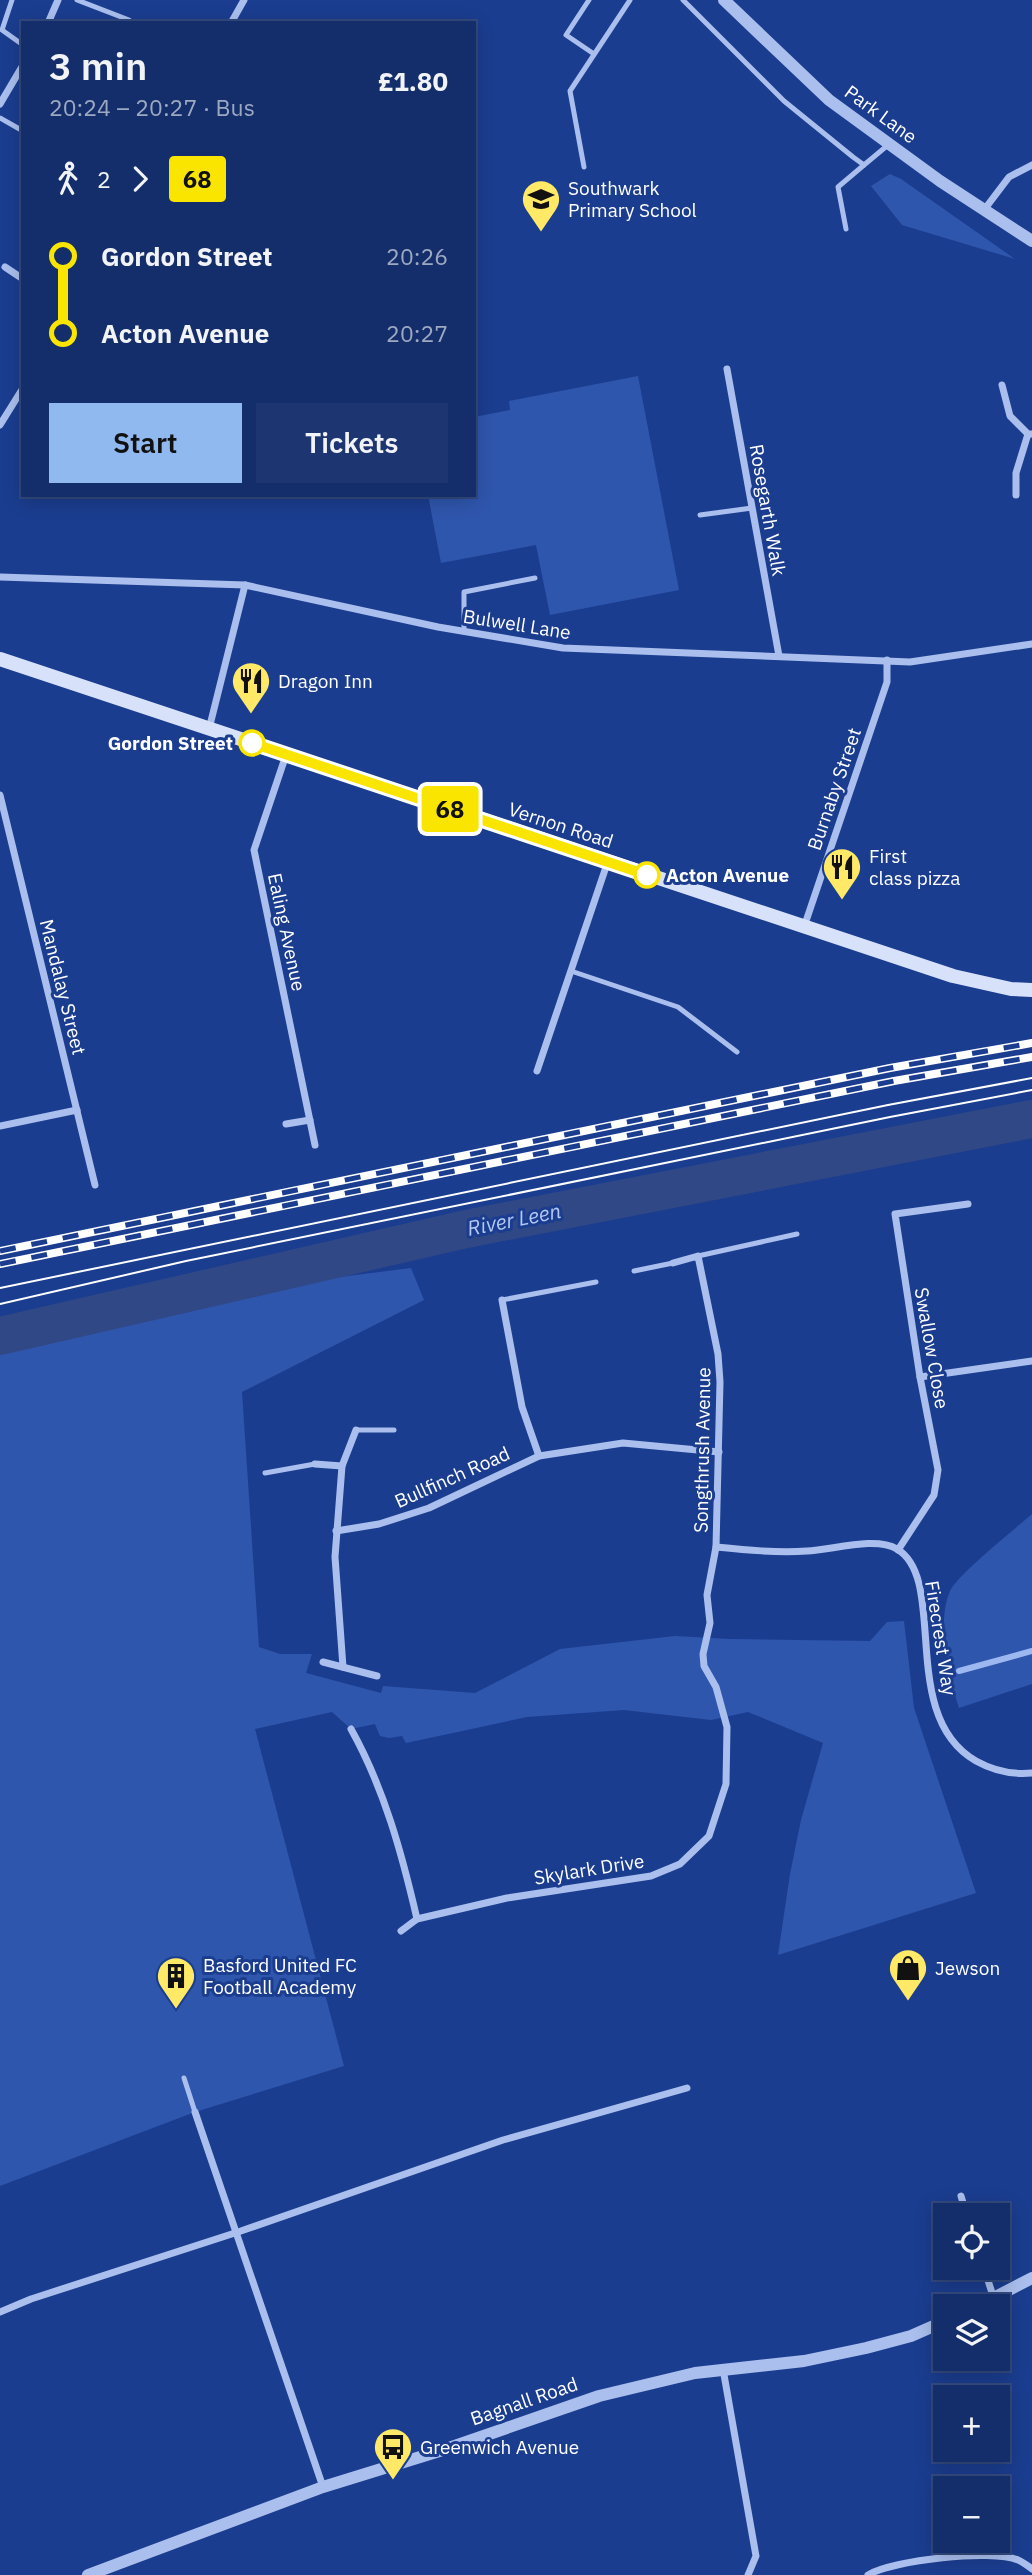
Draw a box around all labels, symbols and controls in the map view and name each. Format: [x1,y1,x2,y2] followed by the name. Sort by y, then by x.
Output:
[49,41,147,90] text: 3 min
[378,64,448,98] text: £1.80
[840,80,922,148] street label: Park Lane
[49,92,255,122] text: 20:24 – 20:27 · Bus
[49,160,87,198] icon: walk
[121,160,159,198] icon: forward
[183,163,212,195] text: 68
[97,164,111,194] text: 2
[568,176,697,222] place label: Southwark Primary School
[520,178,562,233] school or university icon: Southwark Primary School
[101,239,272,273] text: Gordon Street
[386,241,448,271] text: 20:26
[101,316,269,350] text: Acton Avenue
[386,318,448,348] text: 20:27
[49,403,242,483] button: Start
[256,403,448,483] button: Tickets
[745,442,791,578] street label: Rosegarth Walk
[461,604,573,644] street label: Bulwell Lane
[230,660,272,715] restaurant icon: Dragon Inn
[278,669,373,693] place label: Dragon Inn
[802,725,866,853] street label: Burnaby Street
[239,730,265,756] marker: Gordon Street
[108,731,233,755] place label: Gordon Street
[419,786,482,832] line badge: 68
[436,793,464,825] text: 68
[506,797,616,853] street label: Vernon Road
[869,844,960,890] place label: First class pizza
[821,846,863,901] restaurant icon: First class pizza
[634,862,660,888] marker: Acton Avenue
[666,863,789,887] place label: Acton Avenue
[263,871,311,993] street label: Ealing Avenue
[35,917,91,1057] street label: Mandalay Street
[465,1196,563,1242] water label: River Leen
[910,1285,954,1411] street label: Swallow Close
[689,1367,715,1533] street label: Songthrush Avenue
[391,1441,513,1513] street label: Bullfinch Road
[920,1579,962,1698] street label: Firecrest Way
[532,1848,646,1890] street label: Skylark Drive
[887,1947,929,2002] shop icon: Jewson
[203,1953,357,1999] place label: Basford United FC Football Academy
[155,1955,197,2010] building icon: Basford United FC Football Academy
[935,1956,1000,1980] place label: Jewson
[933,2203,1010,2553] map controls
[933,2203,1010,2280] button: locate
[933,2294,1010,2371] button: layers
[467,2371,581,2431] street label: Bagnall Road
[933,2385,1010,2462] button: +
[372,2426,414,2481] bus stop icon: Greenwich Avenue
[420,2435,579,2459] place label: Greenwich Avenue
[933,2476,1010,2553] button: −

